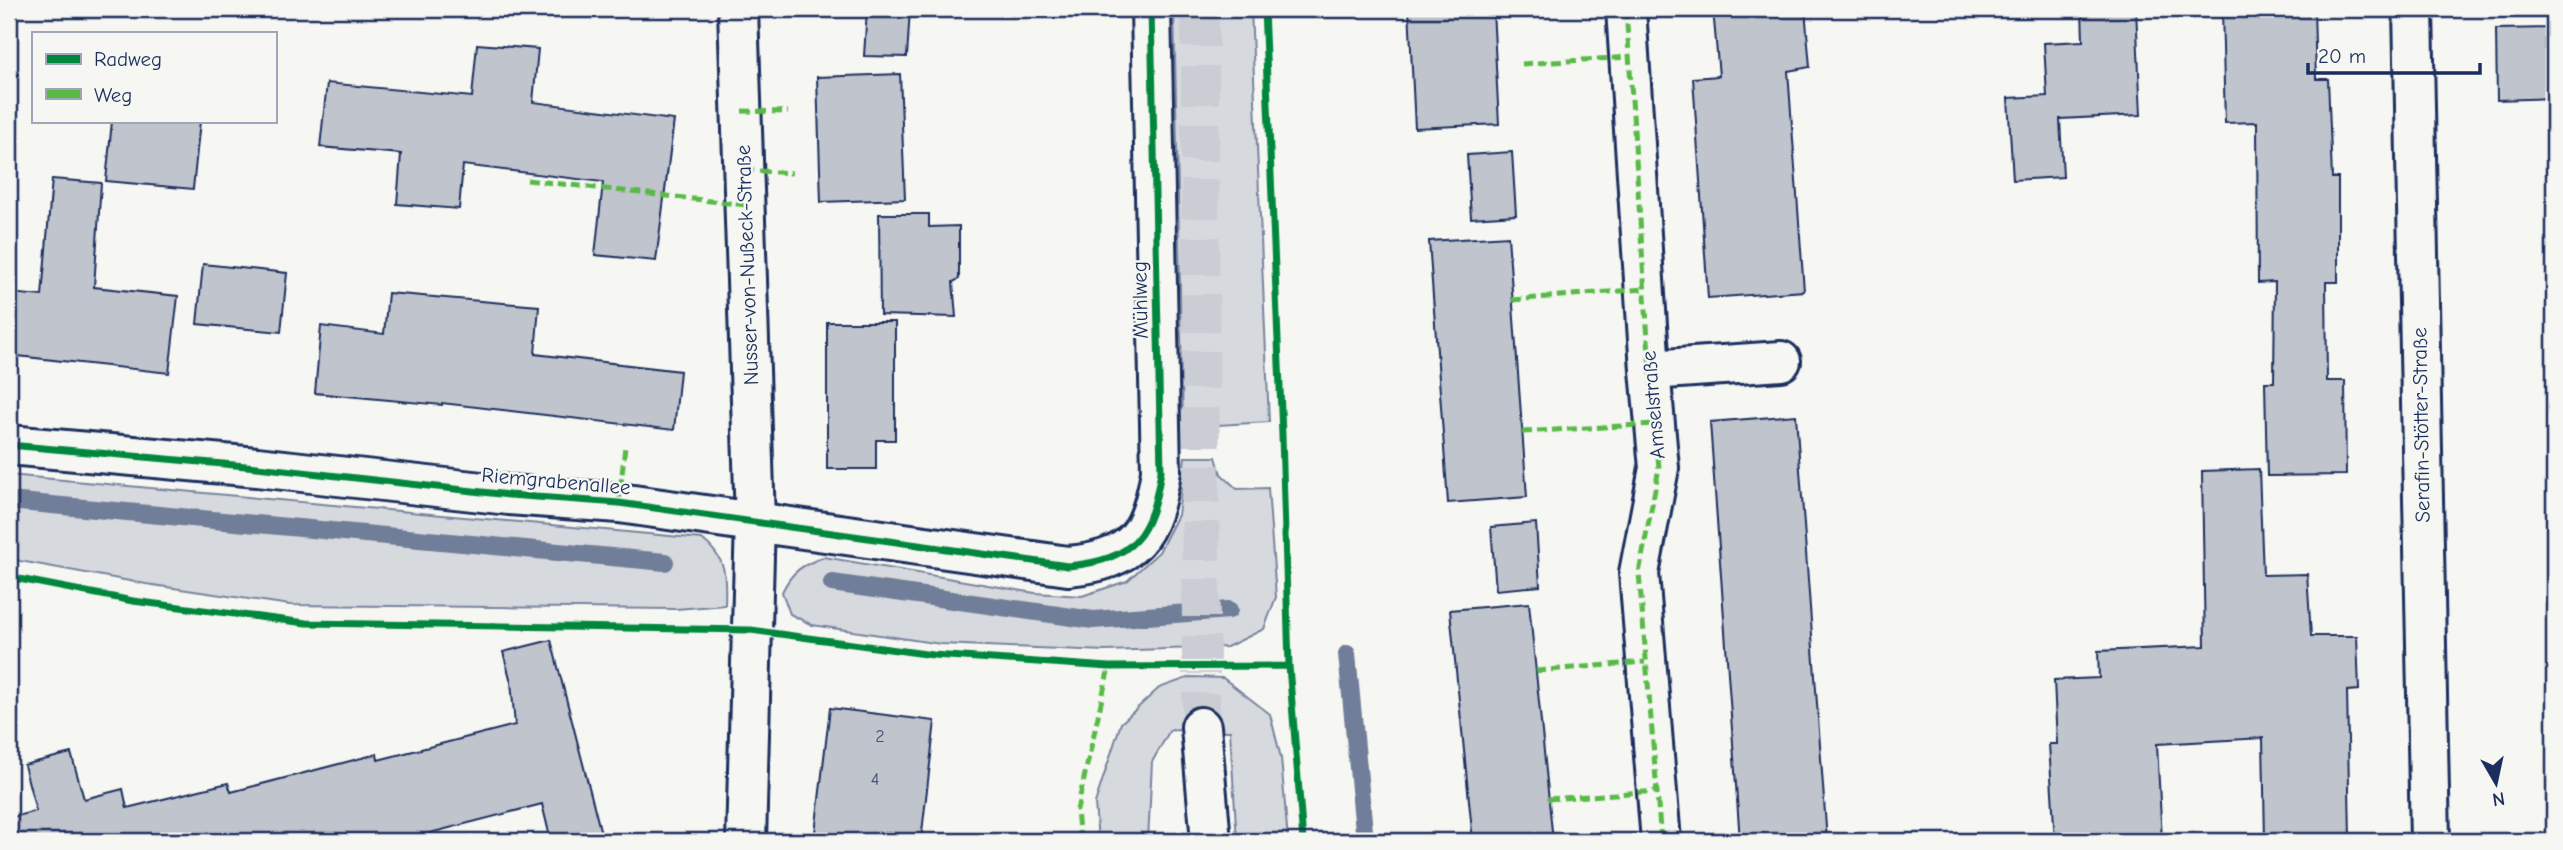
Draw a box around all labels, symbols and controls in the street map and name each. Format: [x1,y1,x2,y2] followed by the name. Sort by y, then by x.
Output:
[32,32,276,122] legend
[2308,32,2479,76] scale bar
[2318,44,2366,68] text: 20 m
[94,47,162,71] text: Radweg
[94,83,132,107] text: Weg
[731,144,763,386] street label: Nusser-von-Nußeck-Straße
[1127,261,1153,339] street label: Mühlweg
[2407,327,2435,523] street label: Serafin-Stötter-Straße
[1636,350,1670,460] street label: Amselstraße
[480,463,632,499] street label: Riemgrabenallee
[875,726,885,747] house number: 2
[2462,748,2532,818] north arrow
[871,769,879,790] house number: 4
[2491,787,2506,811] text: N

